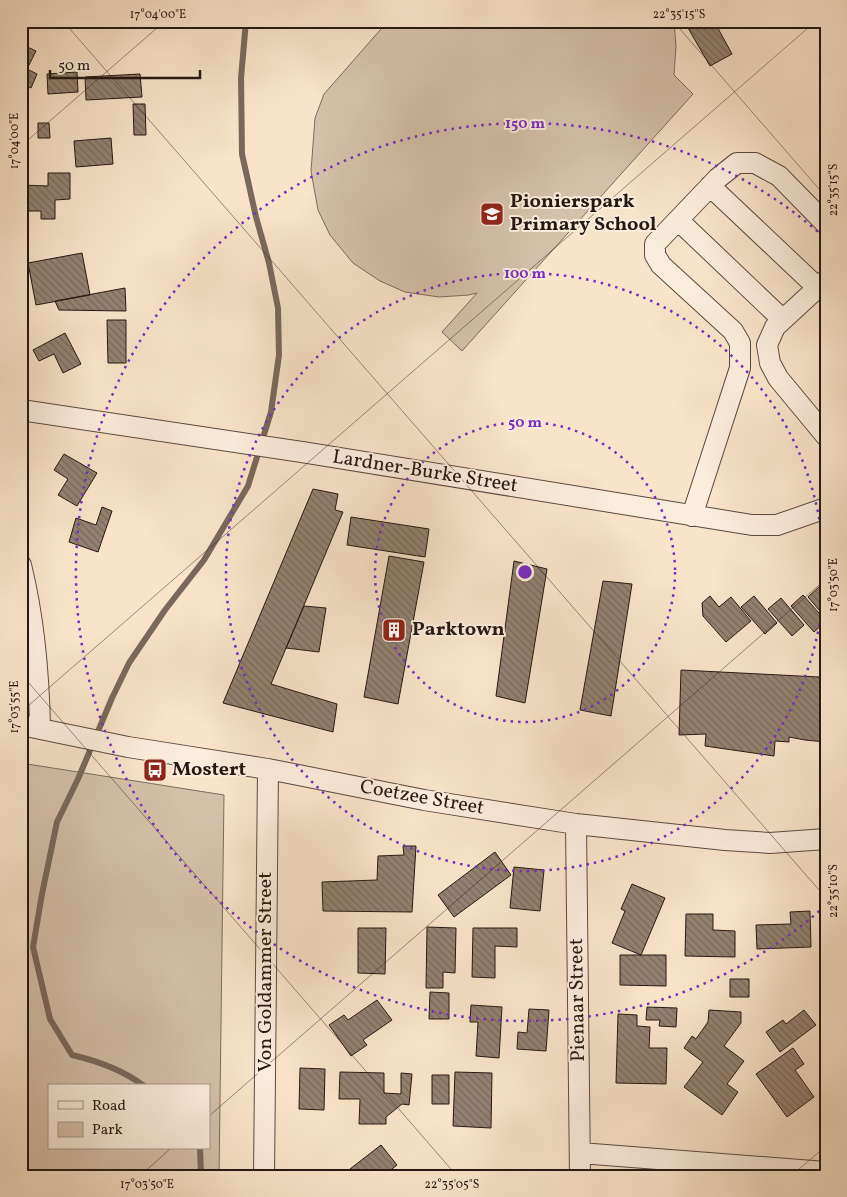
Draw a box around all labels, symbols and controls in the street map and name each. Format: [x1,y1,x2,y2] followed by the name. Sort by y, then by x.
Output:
[130,7,186,23] text: 17°04'00"E
[653,7,705,23] text: 22°35'15"S
[50,48,200,80] scale bar
[58,56,90,77] text: 50 m
[7,113,23,169] text: 17°04'00"E
[505,114,545,135] text: 150 m
[826,164,842,216] text: 22°35'15"S
[510,188,657,239] place label: Pionierspark Primary School
[479,201,505,227] school or university icon: Pionierspark Primary School
[504,264,547,285] text: 100 m
[508,413,542,434] text: 50 m
[330,444,520,500] street label: Lardner-Burke Street
[826,558,842,612] text: 17°03'50"E
[516,563,534,581] centre of rings
[412,616,505,644] place label: Parktown
[381,617,407,643] building icon: Parktown
[7,680,23,734] text: 17°03'55"E
[172,756,247,784] place label: Mostert
[142,757,168,783] bus stop icon: Mostert
[358,773,486,823] street label: Coetzee Street
[826,864,842,918] text: 22°35'10"S
[252,872,280,1072] street label: Von Goldammer Street
[563,938,593,1062] street label: Pienaar Street
[48,1084,210,1150] legend
[92,1096,126,1117] text: Road
[92,1120,123,1141] text: Park
[120,1177,174,1193] text: 17°03'50"E
[425,1177,479,1193] text: 22°35'05"S

